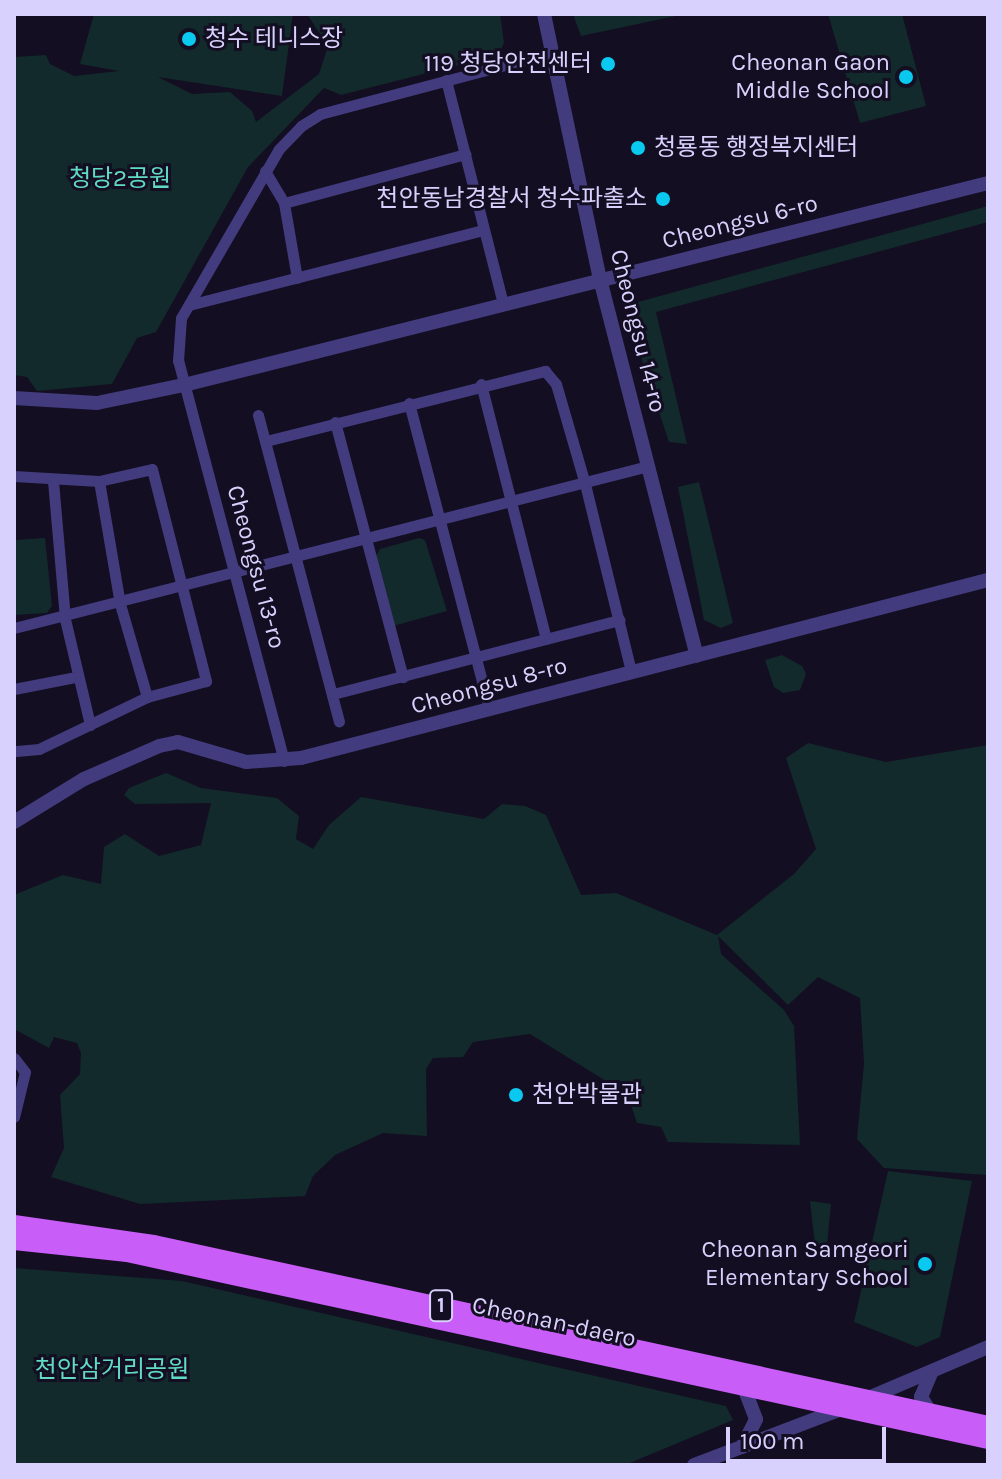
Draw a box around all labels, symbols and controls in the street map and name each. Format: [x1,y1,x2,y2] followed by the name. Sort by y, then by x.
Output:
[205,25,343,53] place label: 청수 테니스장
[180,30,198,48] marker: 청수 테니스장
[731,49,890,105] place label: Cheonan Gaon Middle School
[424,50,592,78] place label: 119 청당안전센터
[599,55,617,73] marker: 119 청당안전센터
[897,68,915,86] marker: Cheonan Gaon Middle School
[654,134,858,162] place label: 청룡동 행정복지센터
[629,139,647,157] marker: 청룡동 행정복지센터
[69,165,171,193] park label: 청당2공원
[376,185,647,213] place label: 천안동남경찰서 청수파출소
[659,189,821,255] street label: Cheongsu 6-ro
[654,190,672,208] marker: 천안동남경찰서 청수파출소
[604,247,672,415] street label: Cheongsu 14-ro
[220,482,292,652] street label: Cheongsu 13-ro
[408,651,570,721] street label: Cheongsu 8-ro
[532,1081,642,1109] place label: 천안박물관
[507,1086,525,1104] marker: 천안박물관
[701,1236,909,1292] place label: Cheonan Samgeori Elementary School
[916,1255,934,1273] marker: Cheonan Samgeori Elementary School
[429,1288,453,1324] road number: 1
[469,1291,639,1353] street label: Cheonan-daero
[35,1356,189,1384] park label: 천안삼거리공원
[730,1411,890,1461] scale bar
[740,1427,805,1455] text: 100 m

